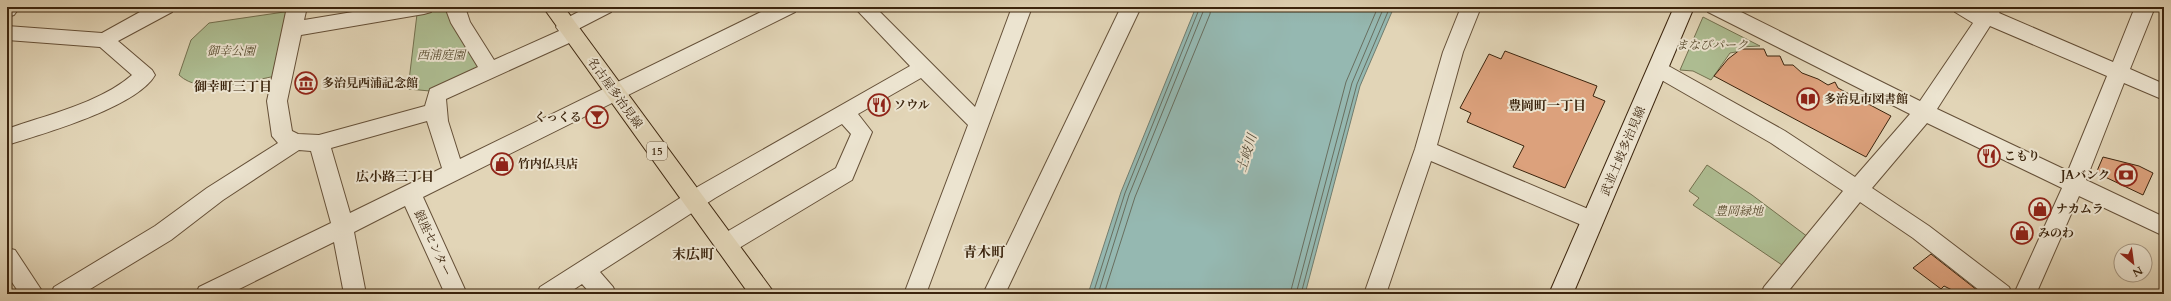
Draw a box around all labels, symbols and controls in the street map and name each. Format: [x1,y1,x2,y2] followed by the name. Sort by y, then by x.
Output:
[1676,37,1748,53] park label: まなびパーク
[207,43,257,59] park label: 御幸公園
[417,47,467,63] park label: 西浦庭園
[584,54,646,132] street label: 名古屋多治見線
[293,70,319,96] museum icon: 多治見西浦記念館
[322,75,418,91] place label: 多治見西浦記念館
[194,78,272,96] district label: 御幸町三丁目
[1795,86,1821,112] library icon: 多治見市図書館
[1824,91,1908,107] place label: 多治見市図書館
[866,92,892,118] restaurant icon: ソウル
[894,97,930,113] place label: ソウル
[1508,97,1586,115] district label: 豊岡町一丁目
[584,104,610,130] bar icon: くっくる
[1597,104,1649,198] street label: 武並土岐多治見線
[534,109,582,125] place label: くっくる
[1233,130,1262,174] water label: 土岐川
[647,142,667,160] road number: 15
[1976,143,2002,169] restaurant icon: こもり
[2004,148,2040,164] place label: こもり
[489,151,515,177] shop icon: 竹内仏具店
[518,156,578,172] place label: 竹内仏具店
[2113,162,2139,188] bank icon: JAバンク
[2059,167,2110,183] place label: JAバンク
[356,168,434,186] district label: 広小路三丁目
[2027,196,2053,222] shop icon: ナカムラ
[2056,201,2104,217] place label: ナカムラ
[1715,203,1765,219] park label: 豊岡緑地
[411,207,455,279] street label: 銀座センター
[2009,220,2035,246] shop icon: みのわ
[2038,225,2074,241] place label: みのわ
[963,243,1006,262] district label: 青木町
[2113,243,2153,283] north arrow
[672,245,715,264] district label: 末広町
[2129,262,2145,280] text: N

